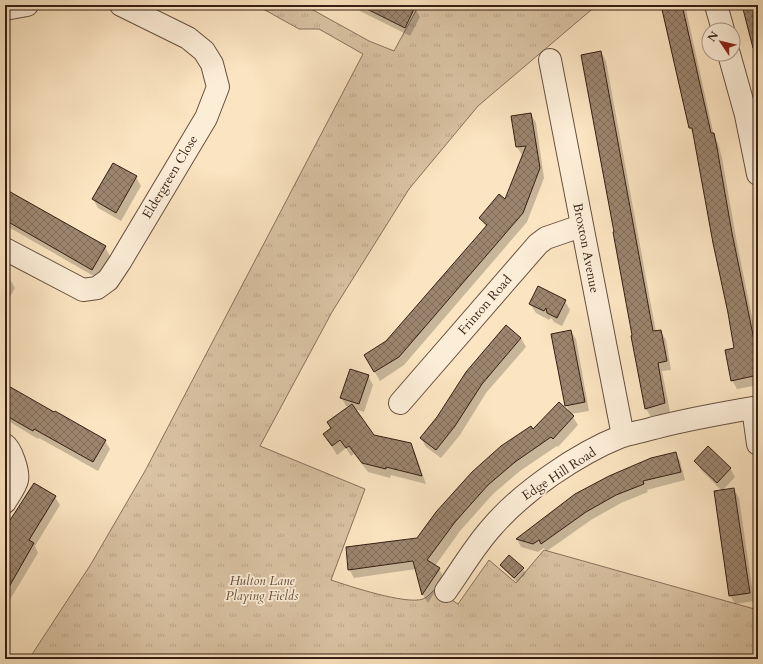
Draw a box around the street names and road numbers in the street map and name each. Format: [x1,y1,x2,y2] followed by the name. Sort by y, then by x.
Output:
[138,132,202,222] street label: Eldergreen Close
[568,202,604,295] street label: Broxton Avenue
[454,271,516,339] street label: Frinton Road
[519,443,600,505] street label: Edge Hill Road

